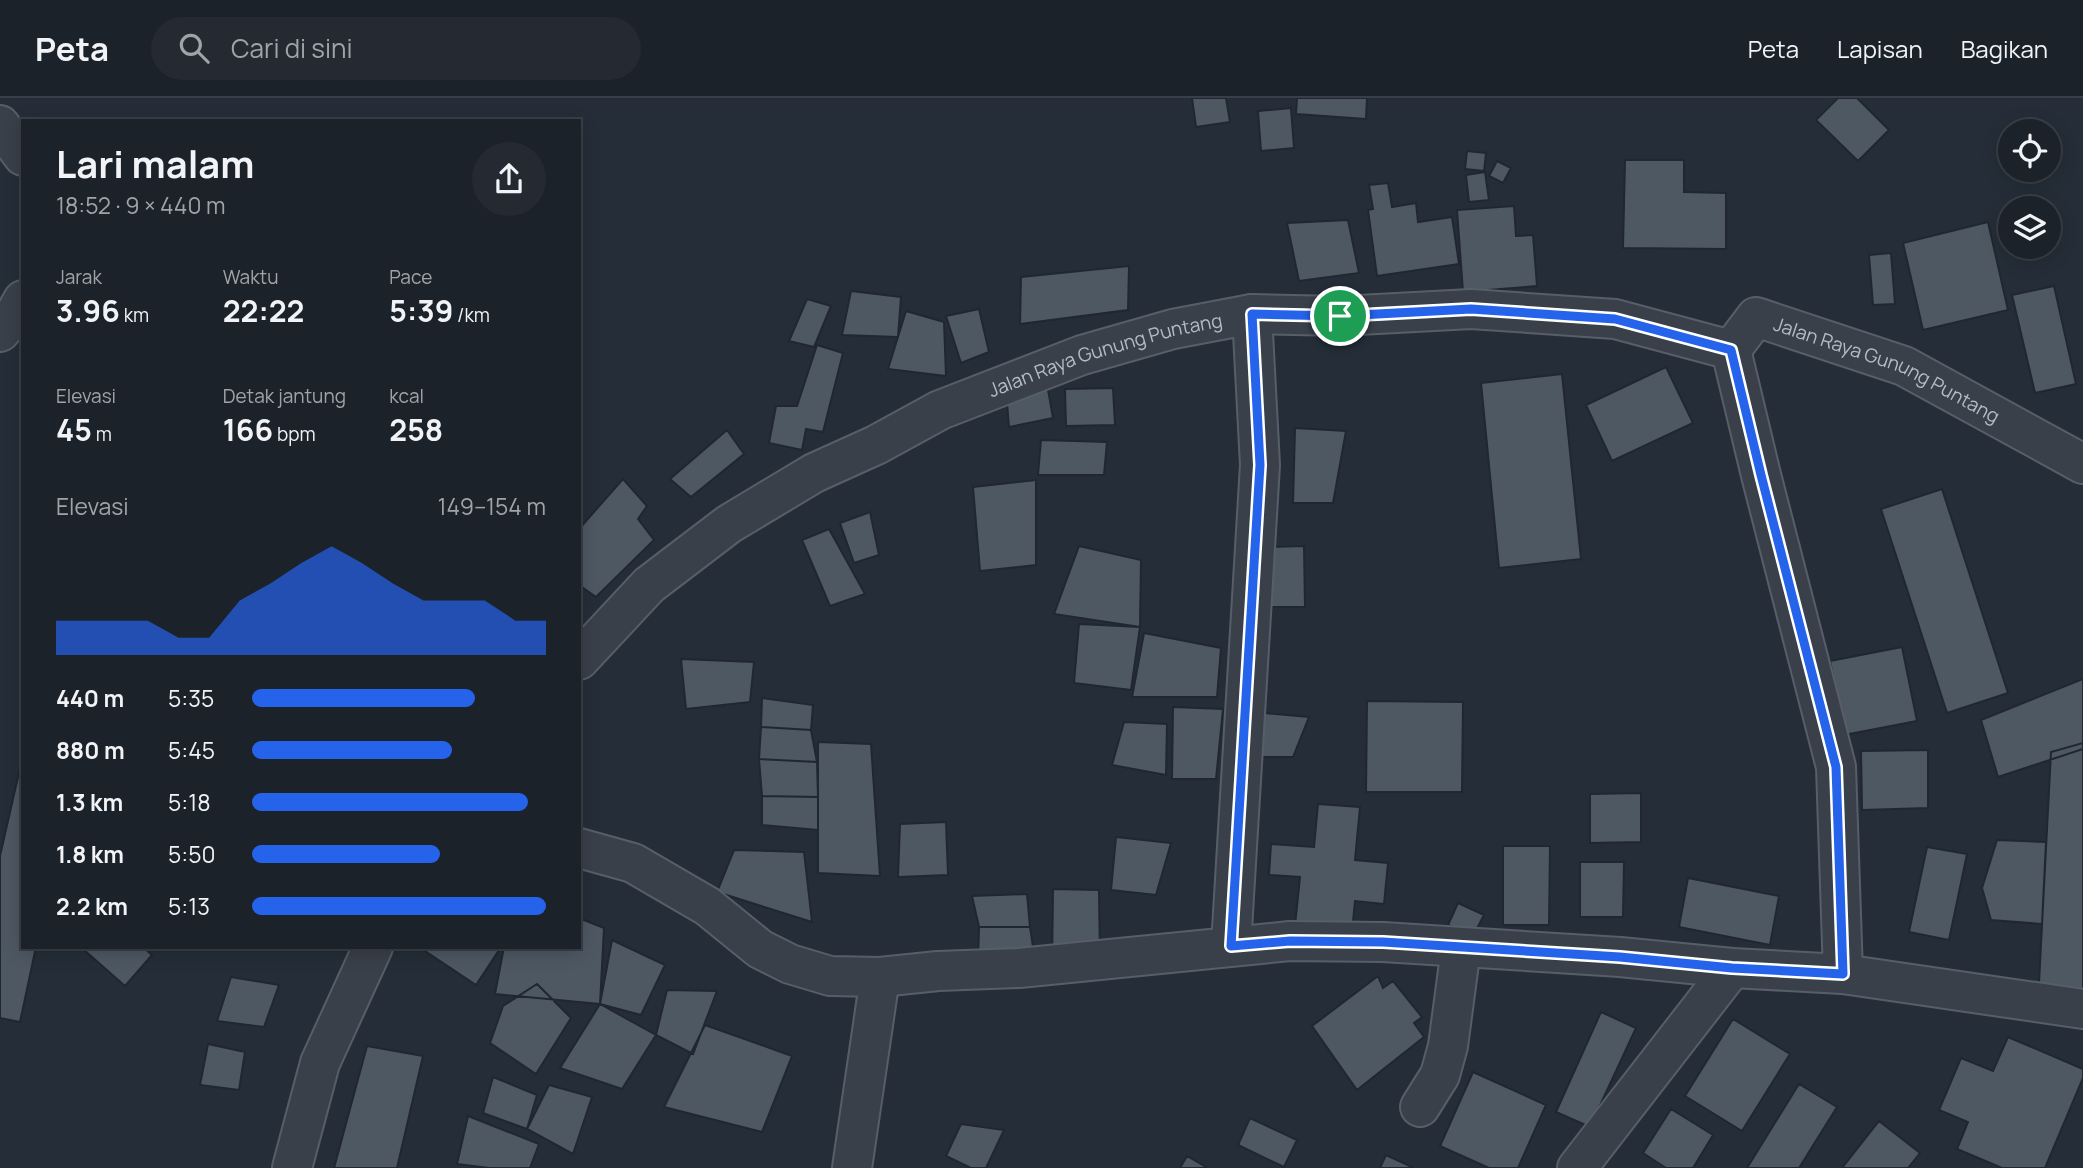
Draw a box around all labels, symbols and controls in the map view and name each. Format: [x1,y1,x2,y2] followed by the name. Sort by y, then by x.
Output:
[151,17,641,80] search box
[35,26,109,71] text: Peta
[175,29,213,67] icon: search
[231,30,353,66] text: Cari di sini
[1748,32,1799,65] text: Peta
[1837,32,1923,65] text: Lapisan
[1961,32,2048,65] text: Bagikan
[1998,119,2061,259] map controls
[1998,119,2061,182] button: locate
[56,137,254,189] text: Lari malam
[472,142,546,216] button: share
[56,189,226,221] text: 18:52 · 9 × 440 m
[1998,196,2061,259] button: layers
[56,264,102,290] text: Jarak
[223,264,278,290] text: Waktu
[389,264,432,290] text: Pace
[1310,286,1370,346] pin
[56,290,120,331] text: 3.96
[223,290,304,331] text: 22:22
[389,290,453,331] text: 5:39
[1321,297,1359,335] icon: arrive
[120,302,149,328] text: km
[453,302,490,328] text: /km
[984,307,1224,403] street label: Jalan Raya Gunung Puntang
[1770,311,2004,429] street label: Jalan Raya Gunung Puntang
[56,383,116,409] text: Elevasi
[223,383,346,409] text: Detak jantung
[389,383,424,409] text: kcal
[56,409,92,450] text: 45
[223,409,273,450] text: 166
[389,409,443,450] text: 258
[92,421,112,447] text: m
[273,421,316,447] text: bpm
[56,490,129,522] text: Elevasi
[438,490,546,522] text: 149–154 m
[56,682,124,714] text: 440 m
[168,682,214,714] text: 5:35
[56,734,125,766] text: 880 m
[168,734,215,766] text: 5:45
[56,786,123,818] text: 1.3 km
[168,786,210,818] text: 5:18
[56,838,124,870] text: 1.8 km
[168,838,215,870] text: 5:50
[56,890,128,922] text: 2.2 km
[168,890,210,922] text: 5:13

